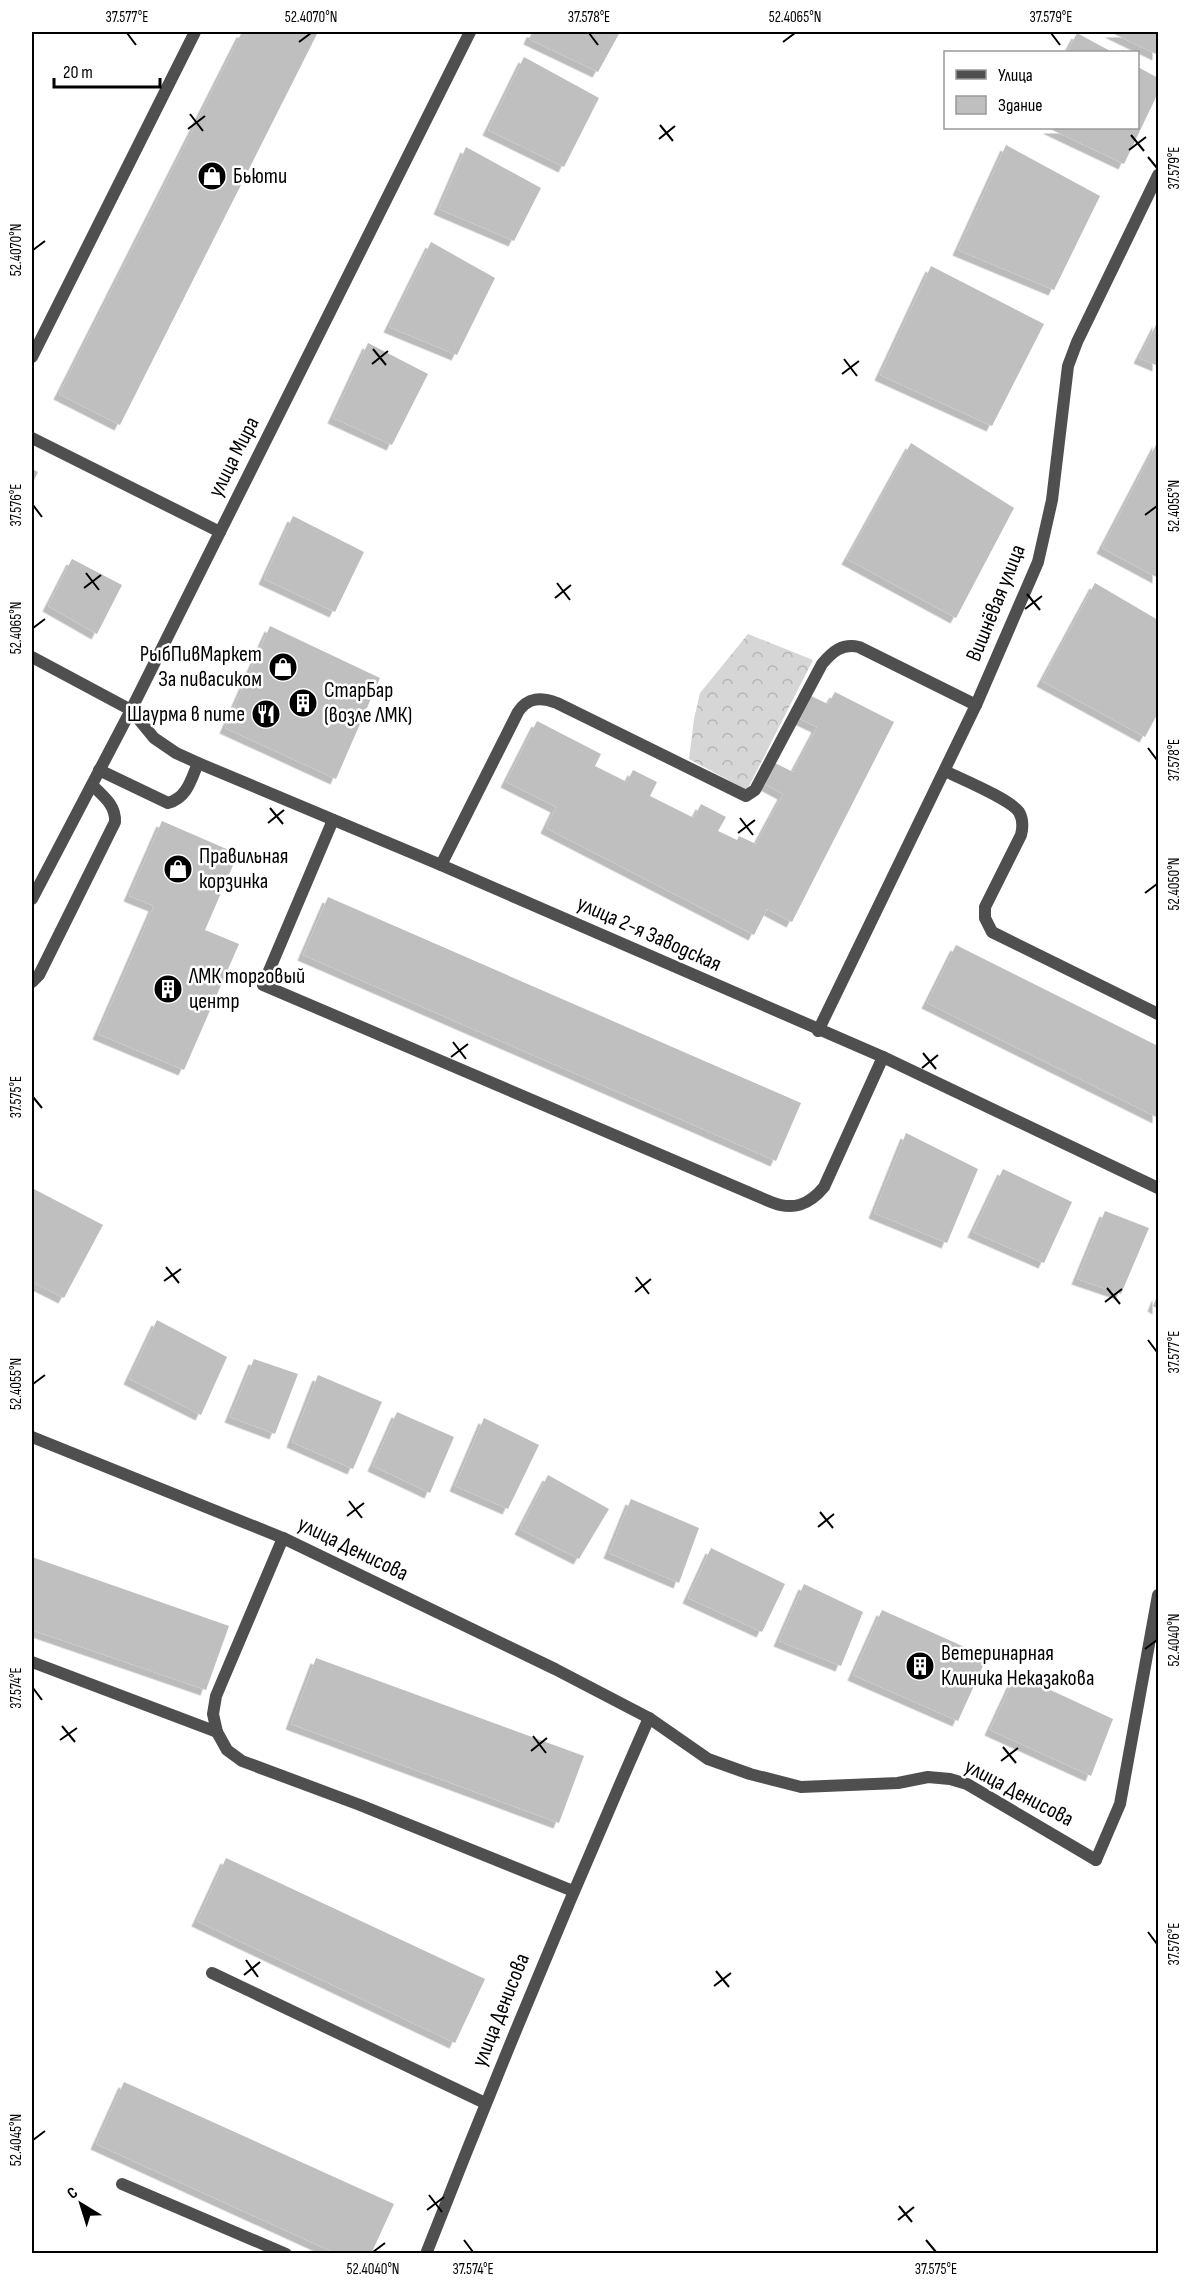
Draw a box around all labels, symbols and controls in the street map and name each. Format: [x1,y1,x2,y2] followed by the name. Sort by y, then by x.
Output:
[106,8,148,27] text: 37.577°E
[285,8,337,27] text: 52.4070°N
[568,8,610,27] text: 37.578°E
[769,8,821,27] text: 52.4065°N
[1030,8,1072,27] text: 37.579°E
[54,51,160,89] scale bar
[944,51,1139,129] legend
[63,62,93,83] text: 20 m
[998,65,1033,86] text: Улица
[998,95,1043,116] text: Здание
[1165,147,1184,189] text: 37.579°E
[196,160,228,192] shop icon: Бьюти
[233,163,287,190] place label: Бьюти
[7,224,26,276] text: 52.4070°N
[202,412,266,502] street label: улица Мира
[1165,480,1184,532] text: 52.4055°N
[7,484,26,526] text: 37.576°E
[960,541,1032,665] street label: Вишнёвая улица
[7,602,26,654] text: 52.4065°N
[140,641,262,693] place label: РыбПивМаркет За пивасиком
[267,651,299,683] shop icon: РыбПивМаркет За пивасиком
[324,677,412,729] place label: СтарБар (возле ЛМК)
[287,687,319,719] building icon: СтарБар (возле ЛМК)
[250,698,282,730] restaurant icon: Шаурма в пите
[127,701,245,728] place label: Шаурма в пите
[1165,739,1184,781] text: 37.578°E
[199,843,288,895] place label: Правильная корзинка
[162,853,194,885] shop icon: Правильная корзинка
[1165,858,1184,910] text: 52.4050°N
[573,890,725,978] street label: улица 2-я Заводская
[188,963,305,1015] place label: ЛМК торговый центр
[152,973,184,1005] building icon: ЛМК торговый центр
[7,1076,26,1118] text: 37.575°E
[1165,1331,1184,1373] text: 37.577°E
[7,1358,26,1410] text: 52.4055°N
[293,1511,413,1587] street label: улица Денисова
[1165,1613,1184,1667] text: 52.4040°N
[941,1640,1094,1692] place label: Ветеринарная Клиника Неказакова
[904,1650,936,1682] building icon: Ветеринарная Клиника Неказакова
[7,1667,26,1709] text: 37.574°E
[960,1753,1078,1833] street label: улица Денисова
[1165,1923,1184,1965] text: 37.576°E
[466,1949,536,2071] street label: улица Денисова
[7,2114,26,2166] text: 52.4045°N
[51,2174,111,2234] north arrow
[64,2183,82,2203] text: С
[346,2260,400,2279] text: 52.4040°N
[452,2260,494,2279] text: 37.574°E
[915,2260,957,2279] text: 37.575°E

